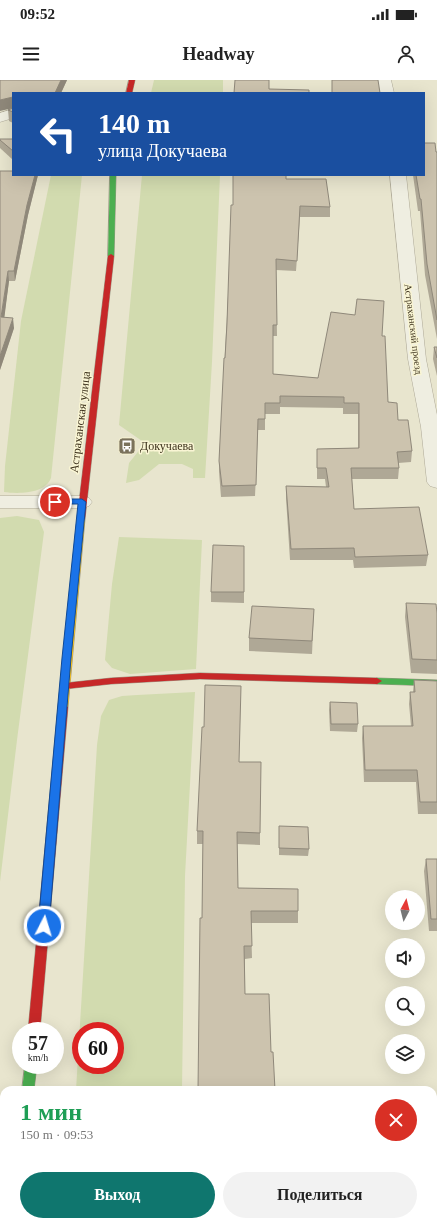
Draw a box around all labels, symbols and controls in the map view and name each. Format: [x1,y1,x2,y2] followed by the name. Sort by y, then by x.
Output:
[20,6,55,22] text: 09:52
[20,43,42,65] icon: menu
[395,43,417,65] icon: person
[183,44,255,64] text: Headway
[32,108,84,160] icon: left
[98,108,170,139] text: 140 m
[98,141,227,161] text: улица Докучаева
[402,283,425,375] street label: Астраханский проезд
[67,370,93,474] street label: Астраханская улица
[117,436,137,456] bus stop icon: Докучаева
[140,439,194,453] place label: Докучаева
[38,485,72,519] pin
[44,491,66,513] icon: arrive
[385,890,425,930] north arrow
[385,890,425,1074] map controls
[23,905,65,947] position arrow
[385,938,425,978] button: sound
[385,986,425,1026] button: search
[72,1022,124,1074] speed limit sign: 60
[28,1032,48,1054] text: 57
[385,1034,425,1074] button: layers
[28,1052,48,1063] text: km/h
[20,1099,82,1125] text: 1 мин
[375,1099,417,1141] button: close
[20,1127,93,1142] text: 150 m · 09:53
[20,1172,215,1218] button: Выход
[223,1172,417,1218] button: Поделиться

